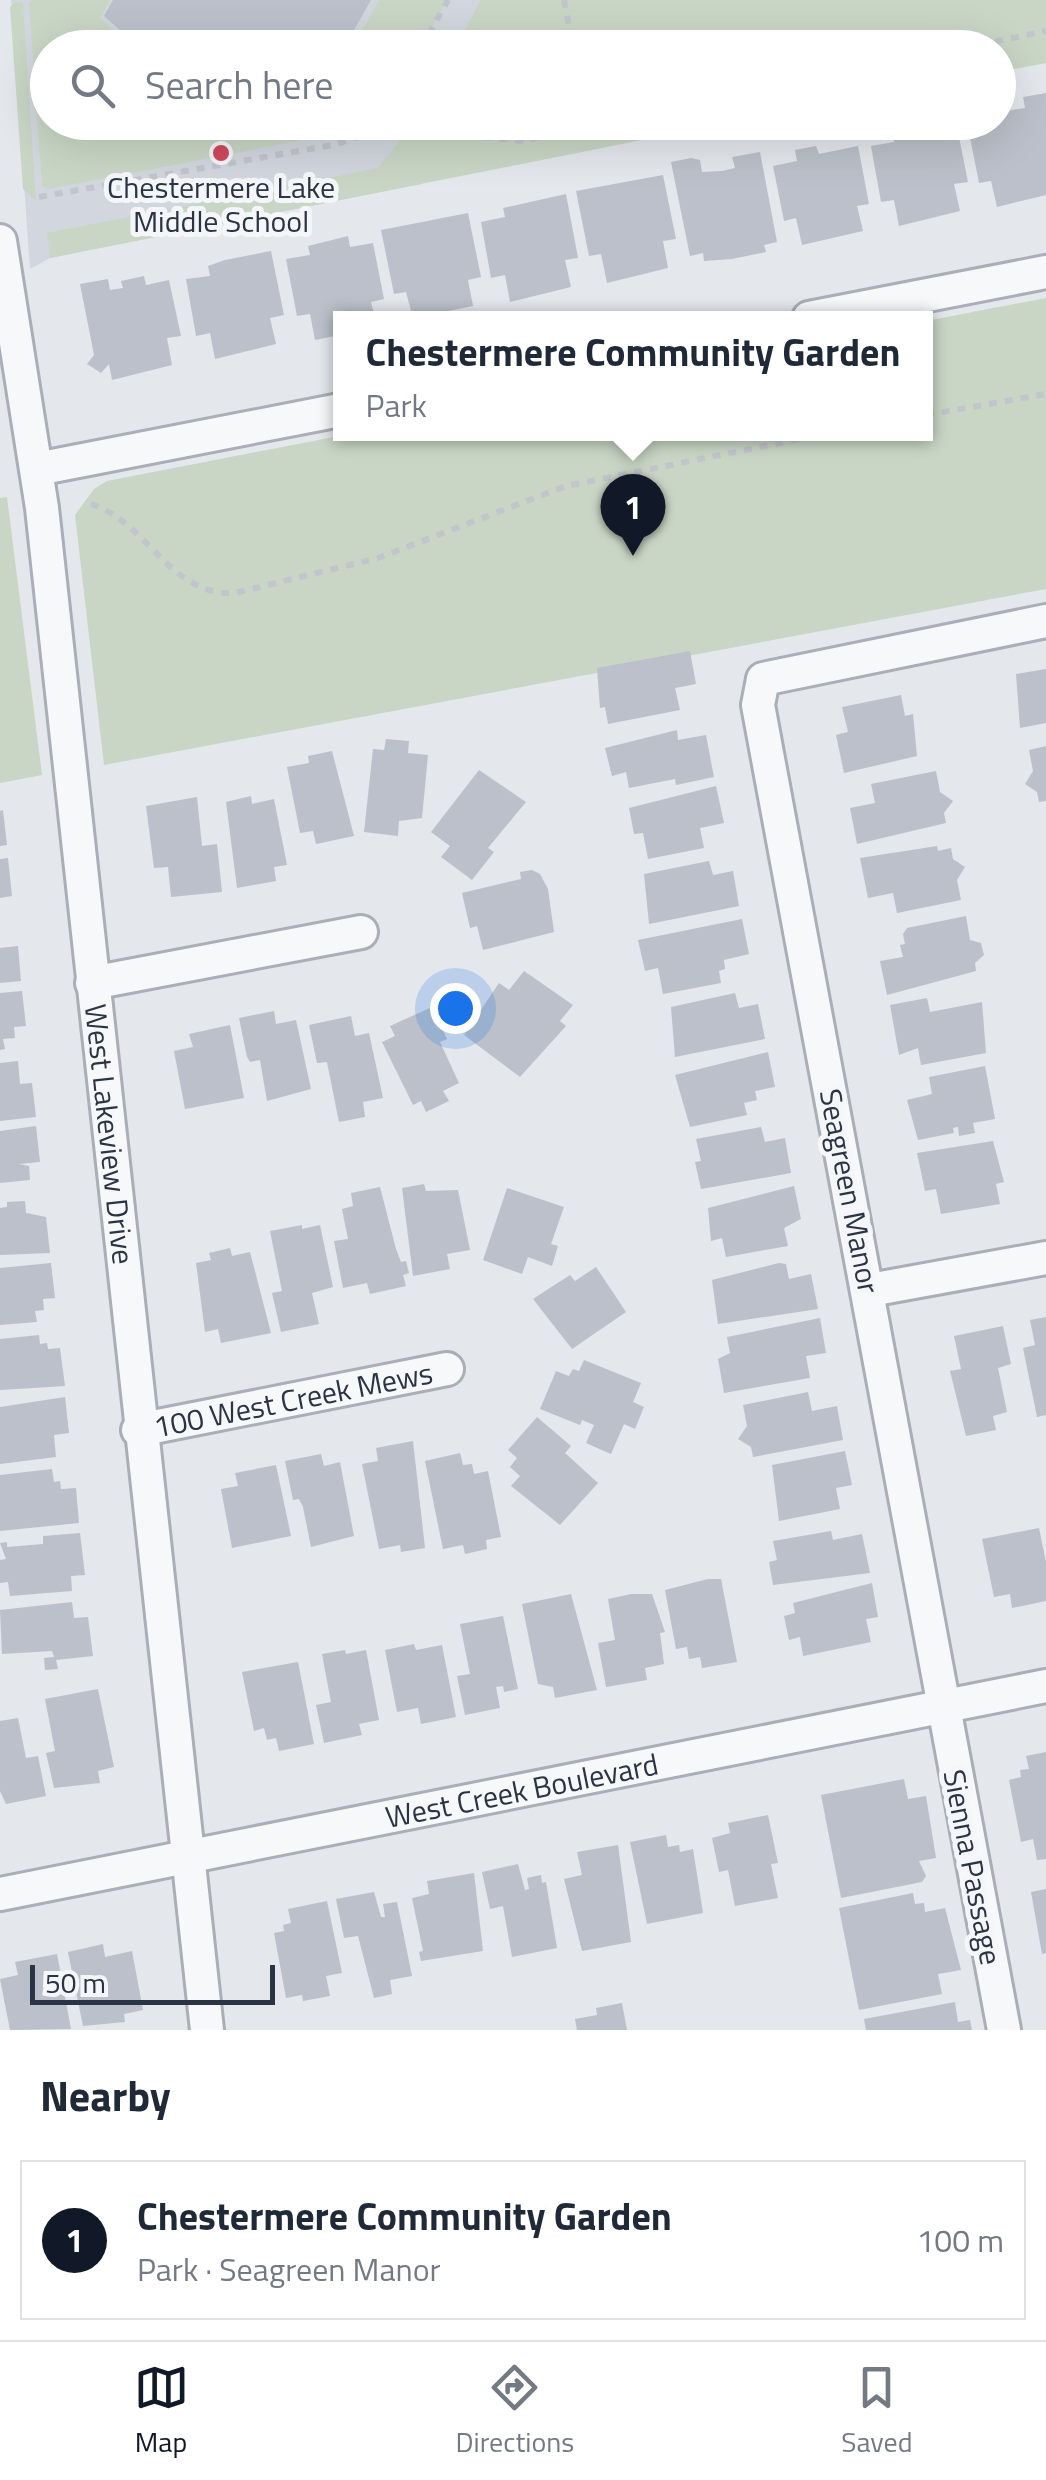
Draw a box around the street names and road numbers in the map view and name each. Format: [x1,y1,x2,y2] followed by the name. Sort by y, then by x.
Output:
[73,1001,147,1267] street label: West Lakeview Drive
[808,1085,892,1297] street label: Seagreen Manor
[149,1349,437,1449] street label: 100 West Creek Mews
[381,1741,662,1840] street label: West Creek Boulevard
[932,1765,1014,1969] street label: Sienna Passage

